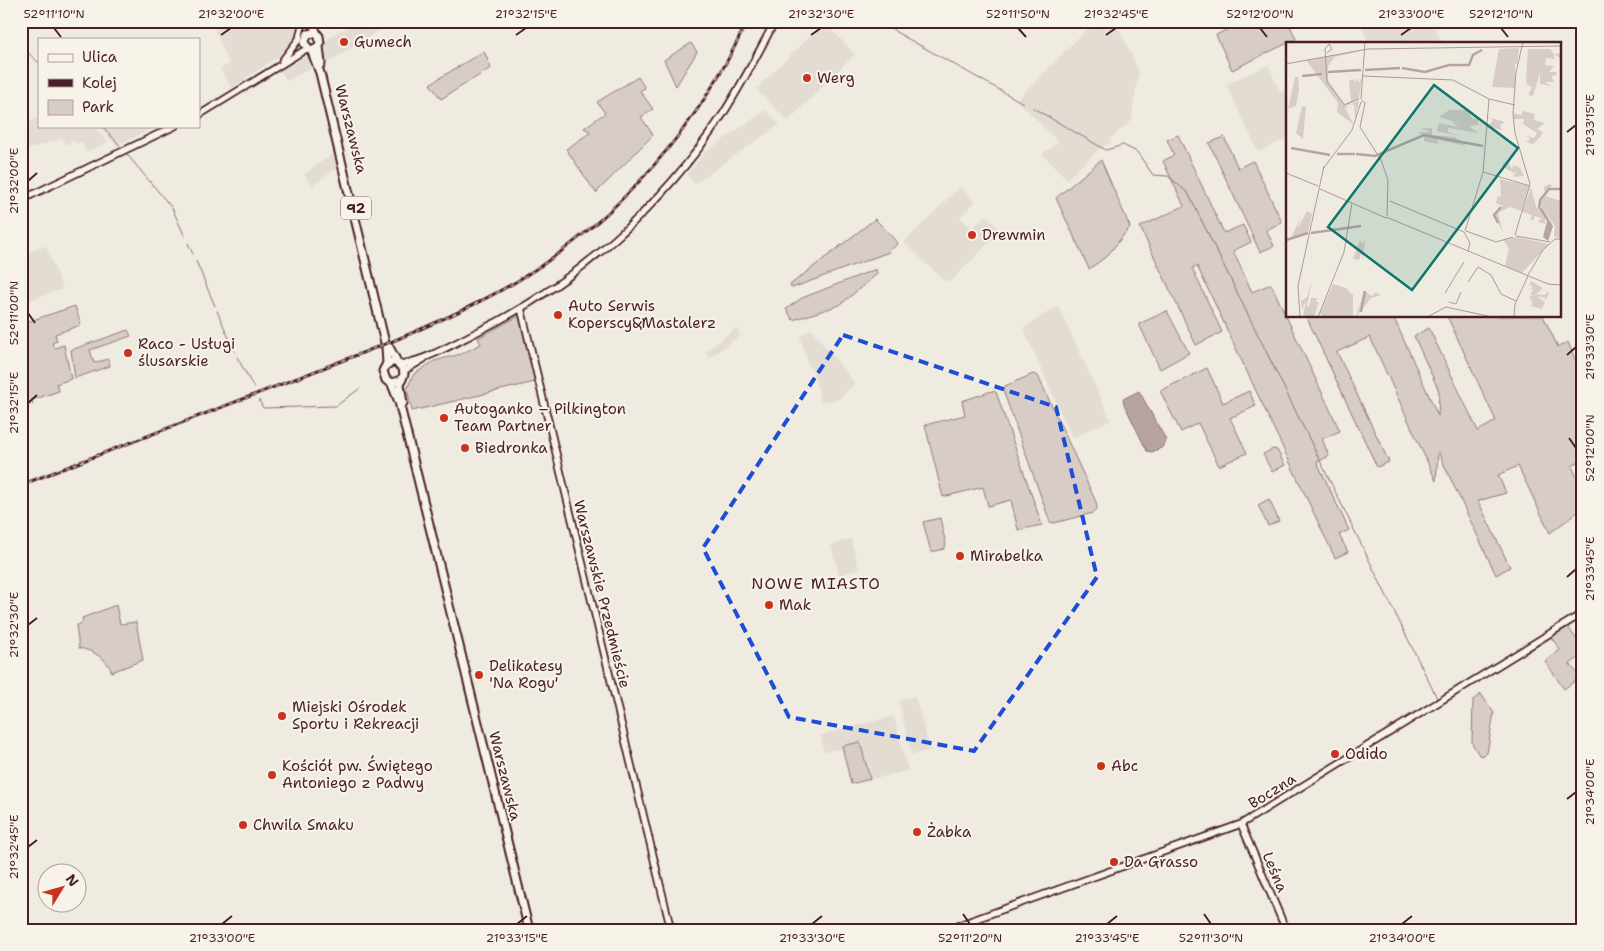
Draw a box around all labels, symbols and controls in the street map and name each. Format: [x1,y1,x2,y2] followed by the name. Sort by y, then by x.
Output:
[23,6,85,22] text: 52°11'10"N
[198,6,264,22] text: 21°32'00"E
[495,6,557,22] text: 21°32'15"E
[788,6,854,22] text: 21°32'30"E
[986,6,1050,22] text: 52°11'50"N
[1083,6,1149,22] text: 21°32'45"E
[1226,6,1294,22] text: 52°12'00"N
[1378,6,1444,22] text: 21°33'00"E
[1469,6,1533,22] text: 52°12'10"N
[354,32,412,52] place label: Gumech
[338,36,350,48] marker: Gumech
[38,38,200,128] legend
[1286,42,1562,318] inset map
[82,47,118,67] text: Ulica
[817,68,855,88] place label: Werg
[801,72,813,84] marker: Werg
[82,73,117,93] text: Kolej
[330,82,372,177] street label: Warszawska
[1582,94,1598,156] text: 21°33'15"E
[82,97,114,117] text: Park
[6,148,22,214] text: 21°32'00"E
[341,197,371,220] road number: 92
[982,225,1045,245] place label: Drewmin
[966,229,978,241] marker: Drewmin
[6,281,22,345] text: 52°11'00"N
[568,296,716,333] place label: Auto Serwis Koperscy&Mastalerz
[552,309,564,321] marker: Auto Serwis Koperscy&Mastalerz
[1582,314,1598,380] text: 21°33'30"E
[138,334,235,371] place label: Raco - Usługi ślusarskie
[122,347,134,359] marker: Raco - Usługi ślusarskie
[6,372,22,434] text: 21°32'15"E
[454,399,626,436] place label: Autoganko – Pilkington Team Partner
[438,412,450,424] marker: Autoganko – Pilkington Team Partner
[1582,414,1598,482] text: 52°12'00"N
[475,438,548,458] place label: Biedronka
[459,442,471,454] marker: Biedronka
[569,498,635,690] street label: Warszawskie Przedmieście
[1582,537,1598,602] text: 21°33'45"E
[970,546,1044,566] place label: Mirabelka
[954,550,966,562] marker: Mirabelka
[751,573,881,594] district label: NOWE MIASTO
[6,592,22,658] text: 21°32'30"E
[779,595,811,615] place label: Mak
[763,599,775,611] marker: Mak
[489,656,563,693] place label: Delikatesy 'Na Rogu'
[473,669,485,681] marker: Delikatesy 'Na Rogu'
[292,697,419,734] place label: Miejski Ośrodek Sportu i Rekreacji
[276,710,288,722] marker: Miejski Ośrodek Sportu i Rekreacji
[484,729,526,824] street label: Warszawska
[1345,744,1388,764] place label: Odido
[1329,748,1341,760] marker: Odido
[282,755,433,793] place label: Kościół pw. Świętego Antoniego z Padwy
[1111,756,1138,776] place label: Abc
[1582,759,1598,826] text: 21°34'00"E
[1095,760,1107,772] marker: Abc
[1245,768,1300,813] street label: Boczna
[266,769,278,781] marker: Kościół pw. Świętego Antoniego z Padwy
[6,814,22,880] text: 21°32'45"E
[253,815,354,835] place label: Chwila Smaku
[237,819,249,831] marker: Chwila Smaku
[927,822,972,842] place label: Żabka
[911,826,923,838] marker: Żabka
[1258,849,1293,896] street label: Leśna
[1124,852,1198,872] place label: Da Grasso
[1108,856,1120,868] marker: Da Grasso
[38,864,88,914] north arrow
[62,870,83,890] text: N
[189,930,255,946] text: 21°33'00"E
[486,930,548,946] text: 21°33'15"E
[779,930,845,946] text: 21°33'30"E
[938,930,1002,946] text: 52°11'20"N
[1075,930,1140,946] text: 21°33'45"E
[1179,930,1243,946] text: 52°11'30"N
[1369,930,1436,946] text: 21°34'00"E

